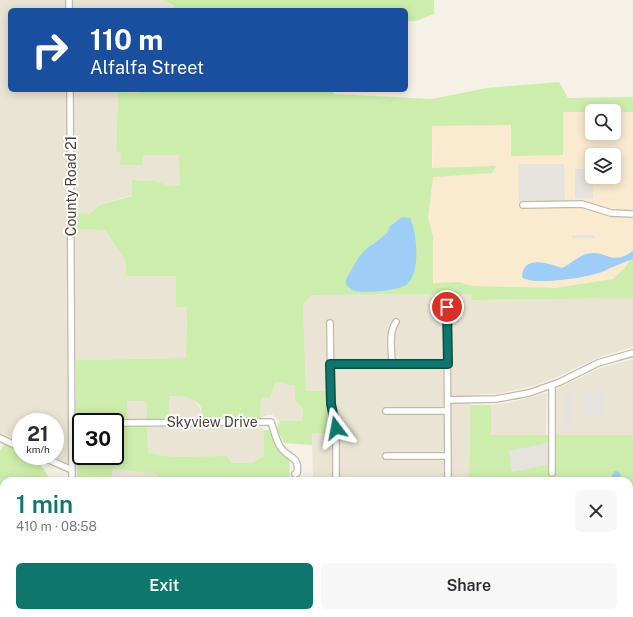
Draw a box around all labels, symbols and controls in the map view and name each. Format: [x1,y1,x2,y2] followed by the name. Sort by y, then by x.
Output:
[90,23,163,56] text: 110 m
[24,24,76,76] icon: right
[90,57,204,78] text: Alfalfa Street
[585,104,621,184] map controls
[585,104,621,140] button: search
[63,136,79,236] street label: County Road 21
[585,148,621,184] button: layers
[430,290,464,324] pin
[436,296,458,318] icon: arrive
[315,407,357,449] position arrow
[72,413,124,465] speed limit sign: 30
[166,414,258,430] street label: Skyview Drive
[27,422,49,446] text: 21
[26,443,50,455] text: km/h
[16,490,73,518] text: 1 min
[575,490,617,532] button: close
[16,519,97,534] text: 410 m · 08:58
[16,563,313,609] button: Exit
[321,563,617,609] button: Share

